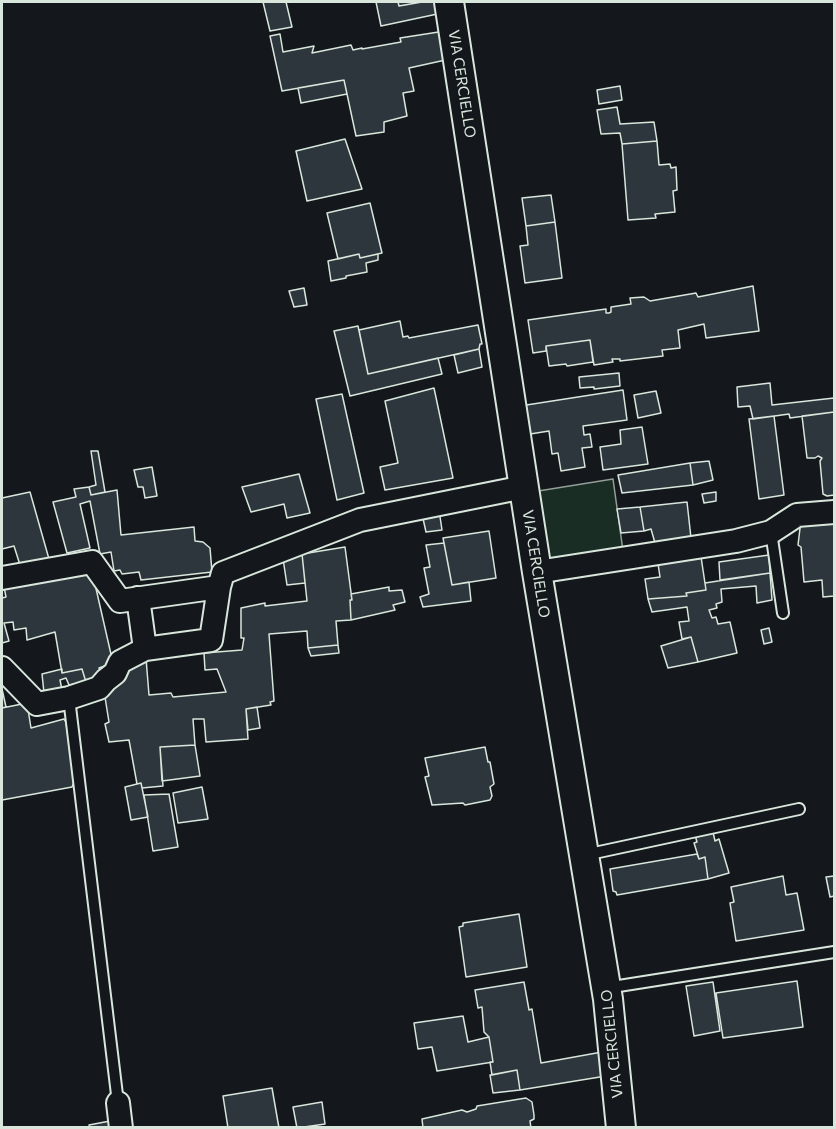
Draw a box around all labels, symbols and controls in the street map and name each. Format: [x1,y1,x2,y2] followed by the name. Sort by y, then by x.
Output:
[445,29,479,139] street label: VIA CERCIELLO
[519,509,553,619] street label: VIA CERCIELLO
[597,989,627,1099] street label: VIA CERCIELLO

